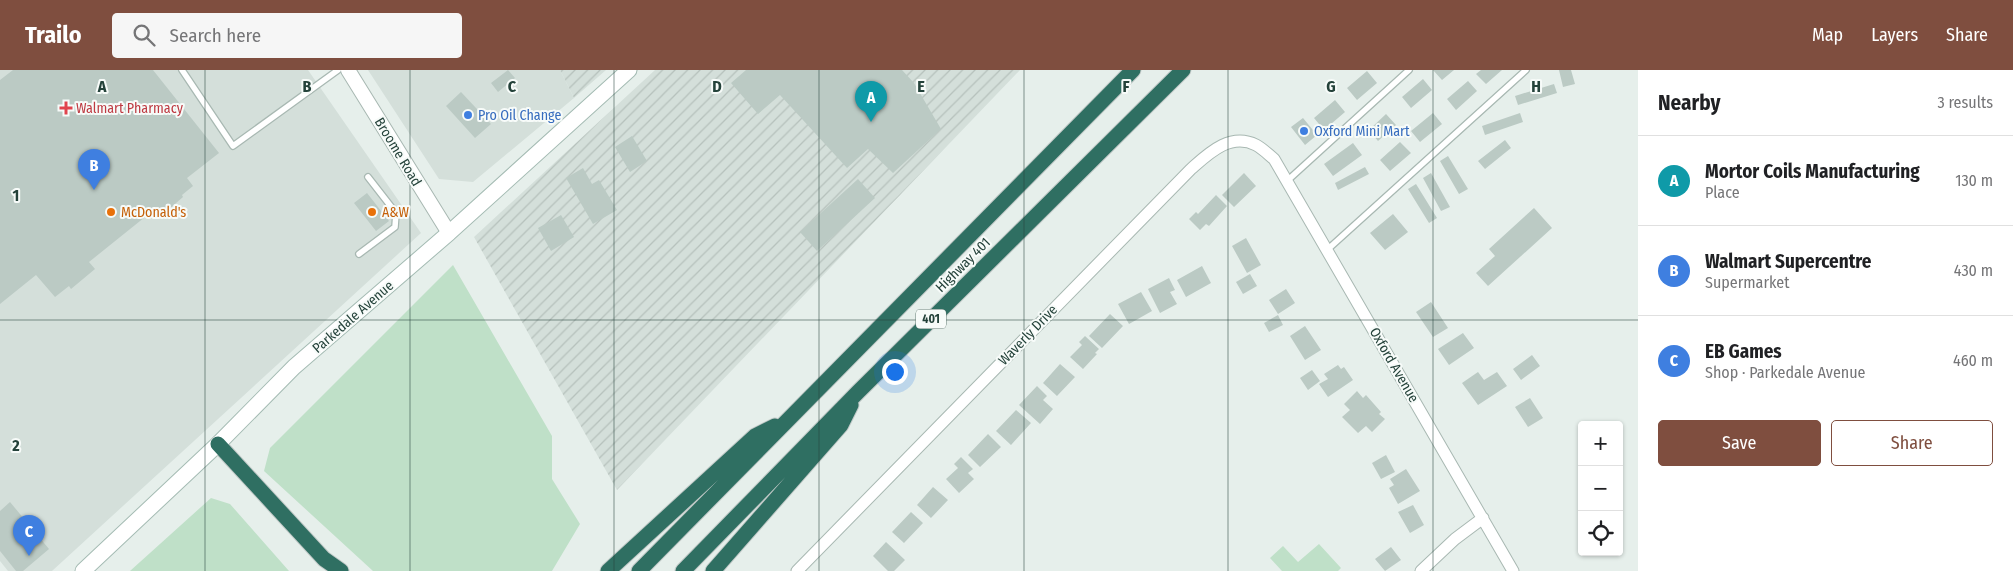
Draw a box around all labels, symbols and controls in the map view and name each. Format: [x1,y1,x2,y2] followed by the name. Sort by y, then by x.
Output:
[112,13,462,58] search box
[25,21,82,49] text: Trailo
[130,21,158,49] icon: search
[170,24,261,47] text: Search here
[1812,24,1843,46] text: Map
[1871,24,1918,46] text: Layers
[1946,24,1988,46] text: Share
[97,77,107,96] text: A
[303,77,312,96] text: B
[508,77,517,96] text: C
[712,77,722,96] text: D
[917,77,925,96] text: E
[1122,77,1130,96] text: F
[1326,77,1336,96] text: G
[1531,77,1541,96] text: H
[855,81,887,122] pin: A
[1658,90,1720,116] text: Nearby
[1937,93,1993,112] text: 3 results
[76,100,184,117] place label: Walmart Pharmacy
[60,102,72,114] marker: Walmart Pharmacy
[478,107,561,124] place label: Pro Oil Change
[462,109,474,121] marker: Pro Oil Change
[371,115,425,189] street label: Broome Road
[1314,123,1410,140] place label: Oxford Mini Mart
[1298,125,1310,137] marker: Oxford Mini Mart
[78,149,110,190] pin: B
[1705,160,1920,183] text: Mortor Coils Manufacturing
[1670,171,1678,190] text: A
[1955,171,1993,190] text: 130 m
[1705,183,1740,202] text: Place
[13,186,19,205] text: 1
[121,204,186,221] place label: McDonald's
[382,204,409,221] place label: A&W
[105,206,117,218] marker: McDonald's
[366,206,378,218] marker: A&W
[932,234,994,296] street label: Highway 401
[1705,250,1871,273] text: Walmart Supercentre
[1670,261,1678,280] text: B
[1954,261,1993,280] text: 430 m
[1705,273,1789,292] text: Supermarket
[309,277,397,357] street label: Parkedale Avenue
[995,301,1061,369] street label: Waverly Drive
[916,310,946,328] road number: 401
[1366,325,1422,406] street label: Oxford Avenue
[1705,340,1782,363] text: EB Games
[1670,351,1678,370] text: C
[1953,351,1993,370] text: 460 m
[882,359,908,385] your location
[1705,363,1866,382] text: Shop · Parkedale Avenue
[1658,420,1821,466] button: Save
[1831,420,1993,466] button: Share
[1578,421,1623,556] map controls
[1578,421,1623,466] button: +
[11,436,20,455] text: 2
[1578,466,1623,511] button: −
[1578,511,1623,556] button: locate
[13,515,45,556] pin: C

